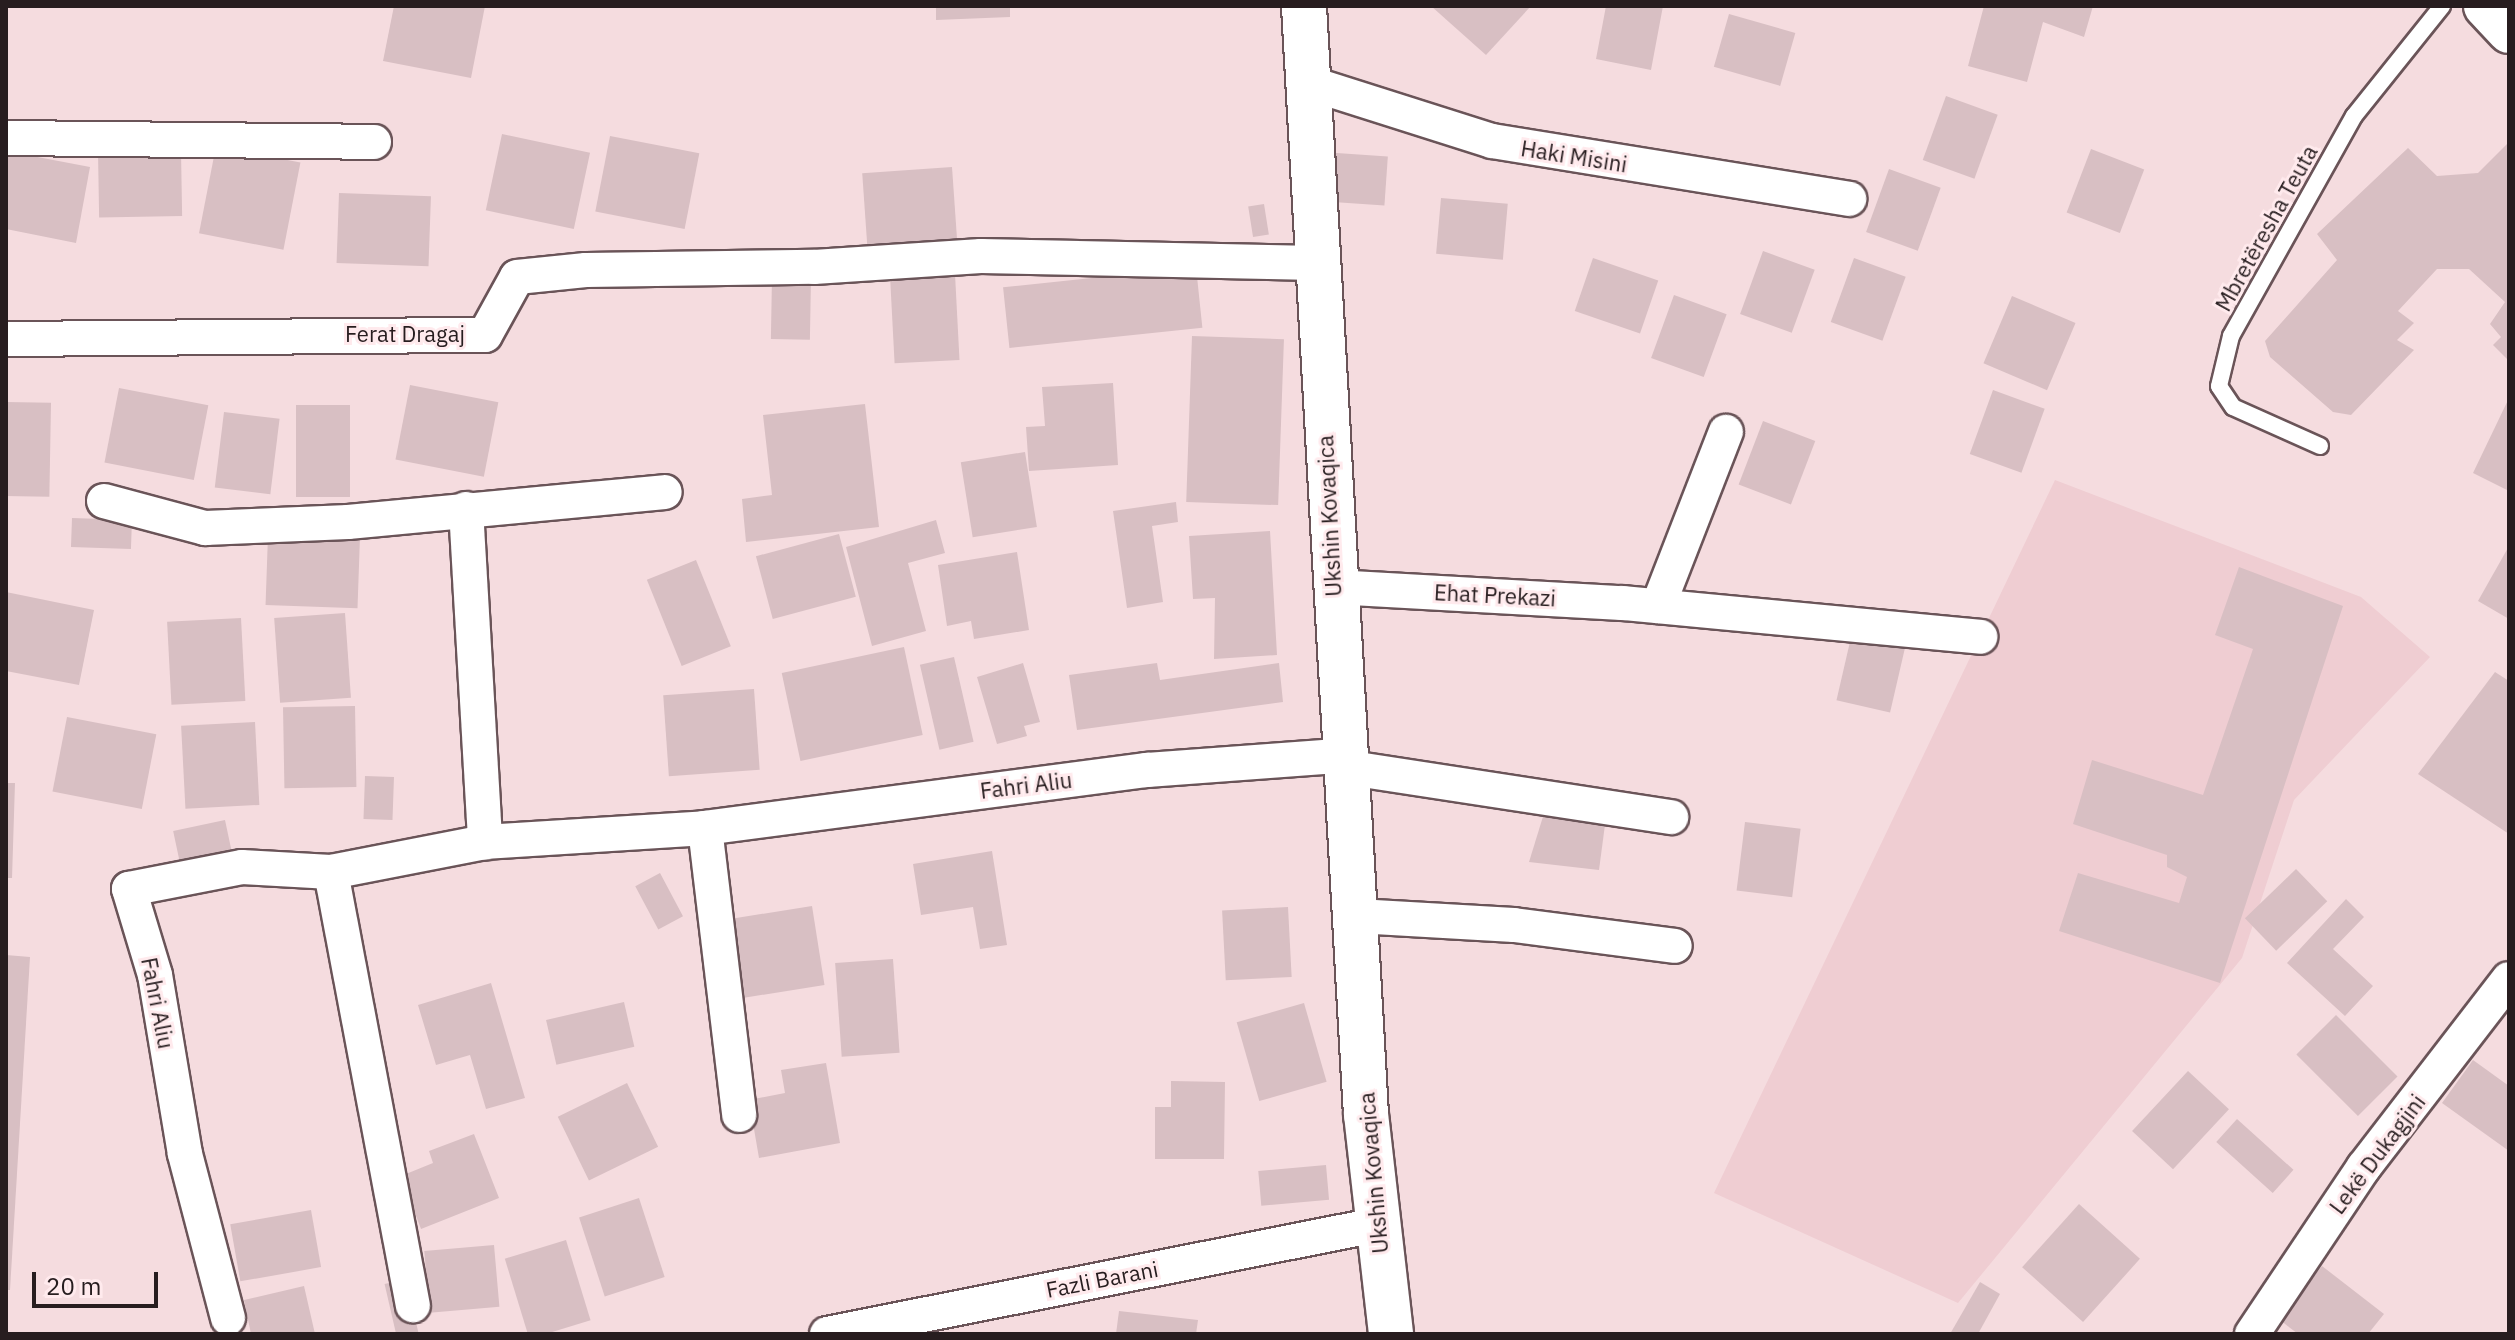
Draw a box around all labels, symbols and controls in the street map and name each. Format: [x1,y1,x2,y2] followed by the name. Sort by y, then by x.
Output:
[1519,135,1629,177] street label: Haki Misini
[2209,140,2323,316] street label: Mbretëresha Teuta
[345,321,465,347] street label: Ferat Dragaj
[1312,435,1346,597] street label: Ukshin Kovaqica
[1433,579,1557,611] street label: Ehat Prekazi
[978,766,1074,804] street label: Fahri Aliu
[136,955,180,1051] street label: Fahri Aliu
[2324,1089,2430,1219] street label: Lekë Dukagjini
[1353,1091,1393,1255] street label: Ukshin Kovaqica
[1044,1255,1160,1303] street label: Fazli Barani
[36,1256,162,1306] scale bar
[46,1270,101,1302] text: 20 m

